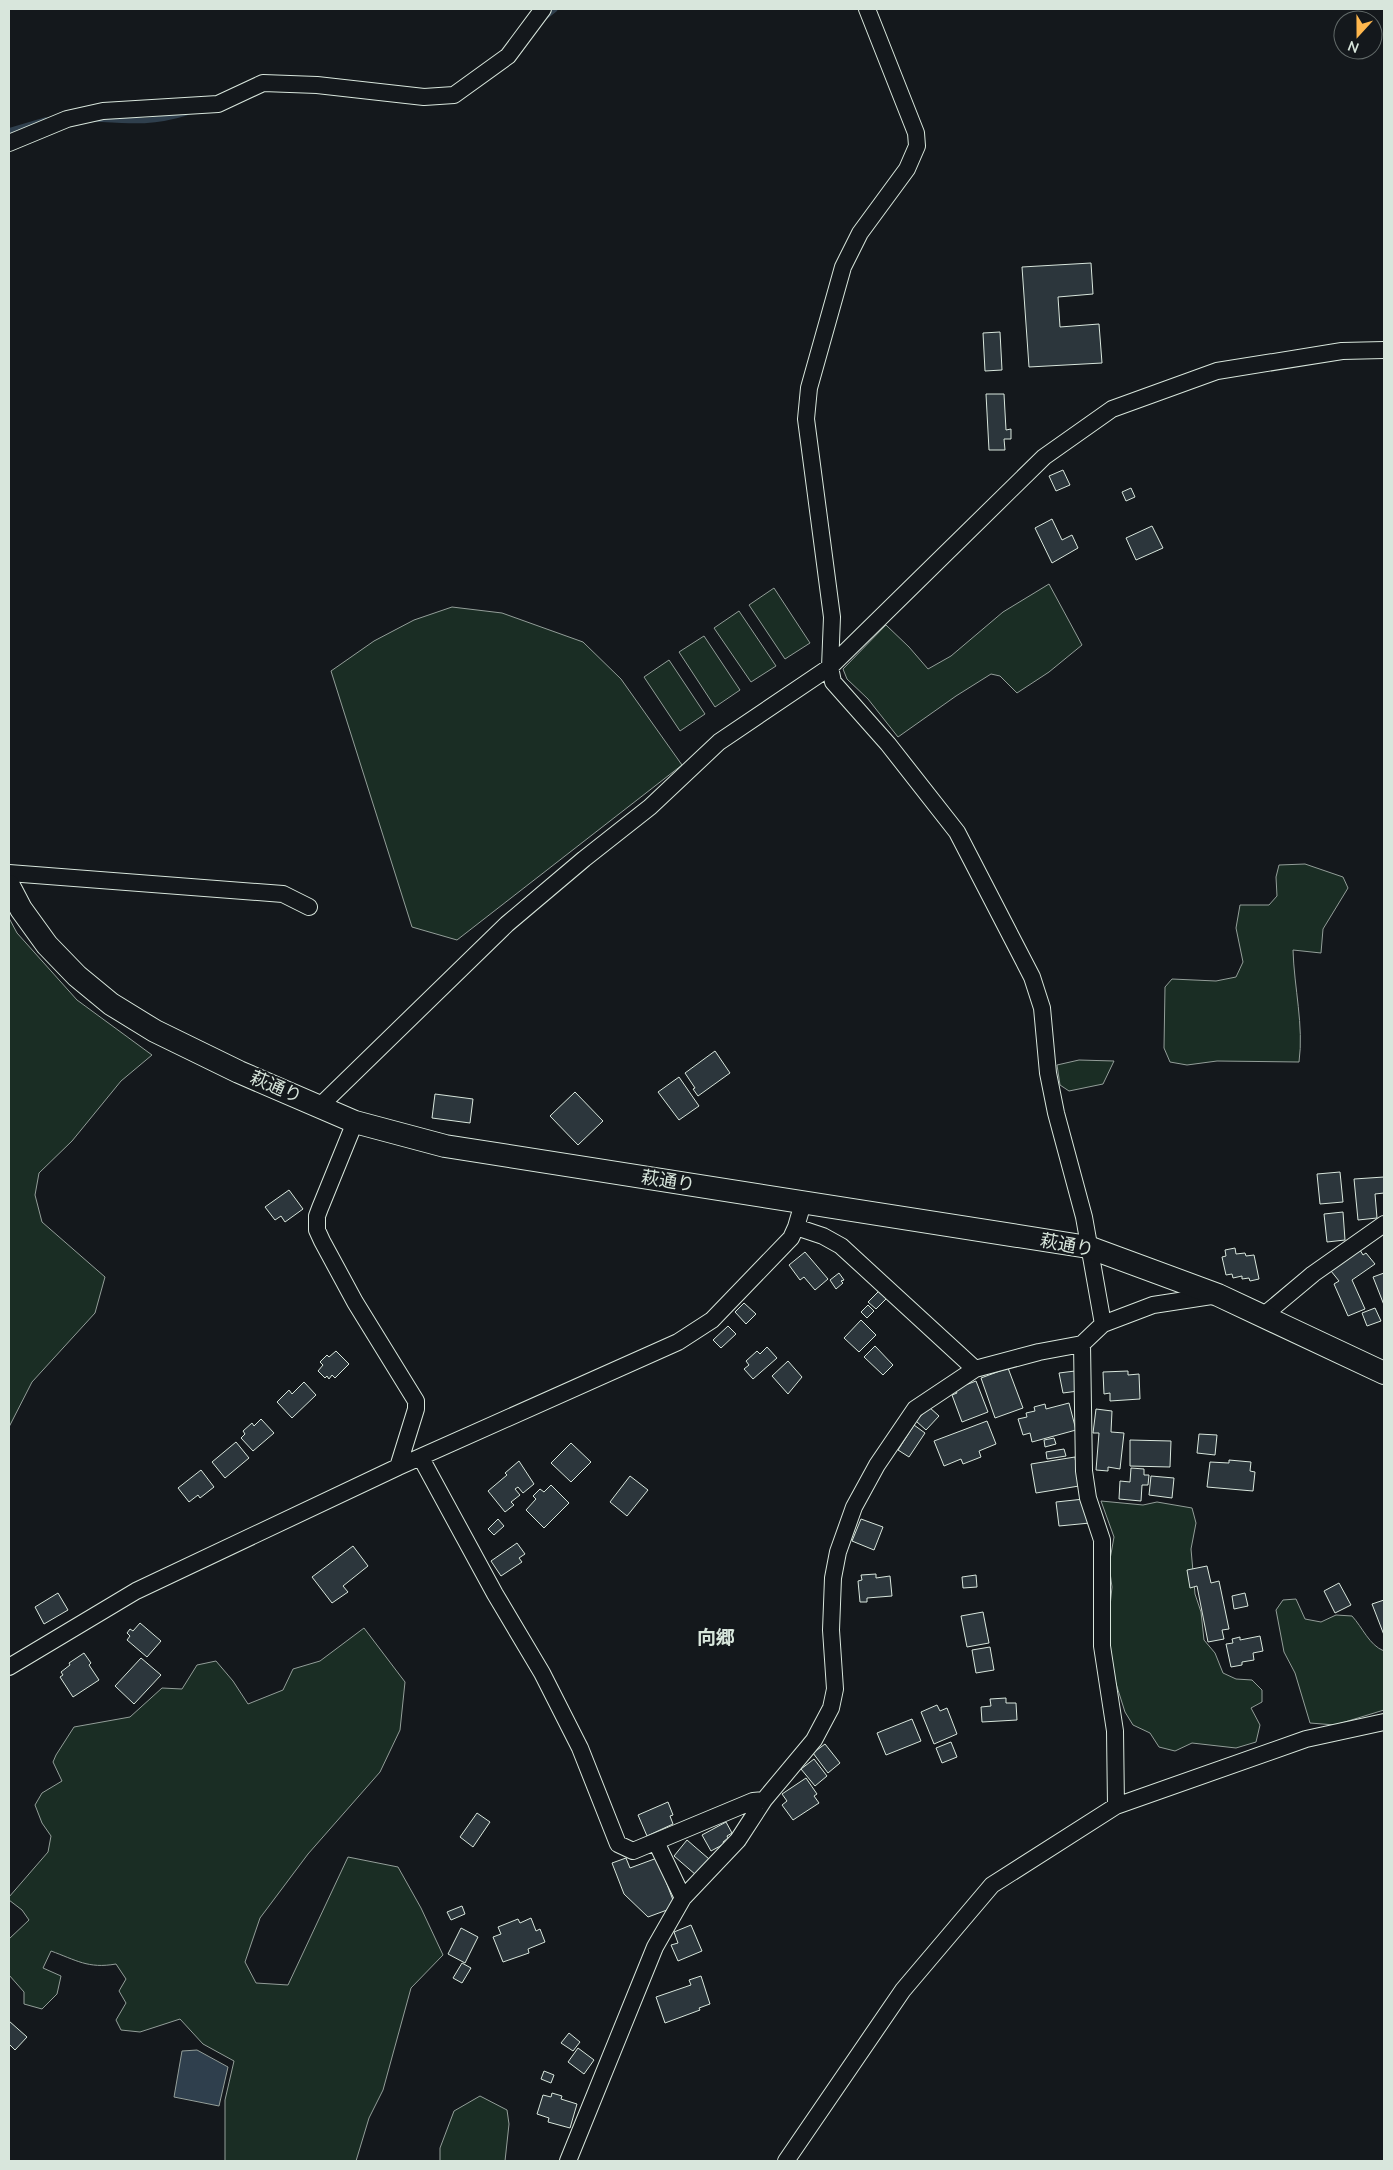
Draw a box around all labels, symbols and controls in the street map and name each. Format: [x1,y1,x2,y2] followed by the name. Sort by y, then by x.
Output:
[1333,10,1383,60] north arrow
[1345,36,1362,57] text: N
[246,1065,306,1109] street label: 萩通り
[639,1165,697,1197] street label: 萩通り
[1038,1228,1096,1262] street label: 萩通り
[697,1625,735,1651] district label: 向郷

